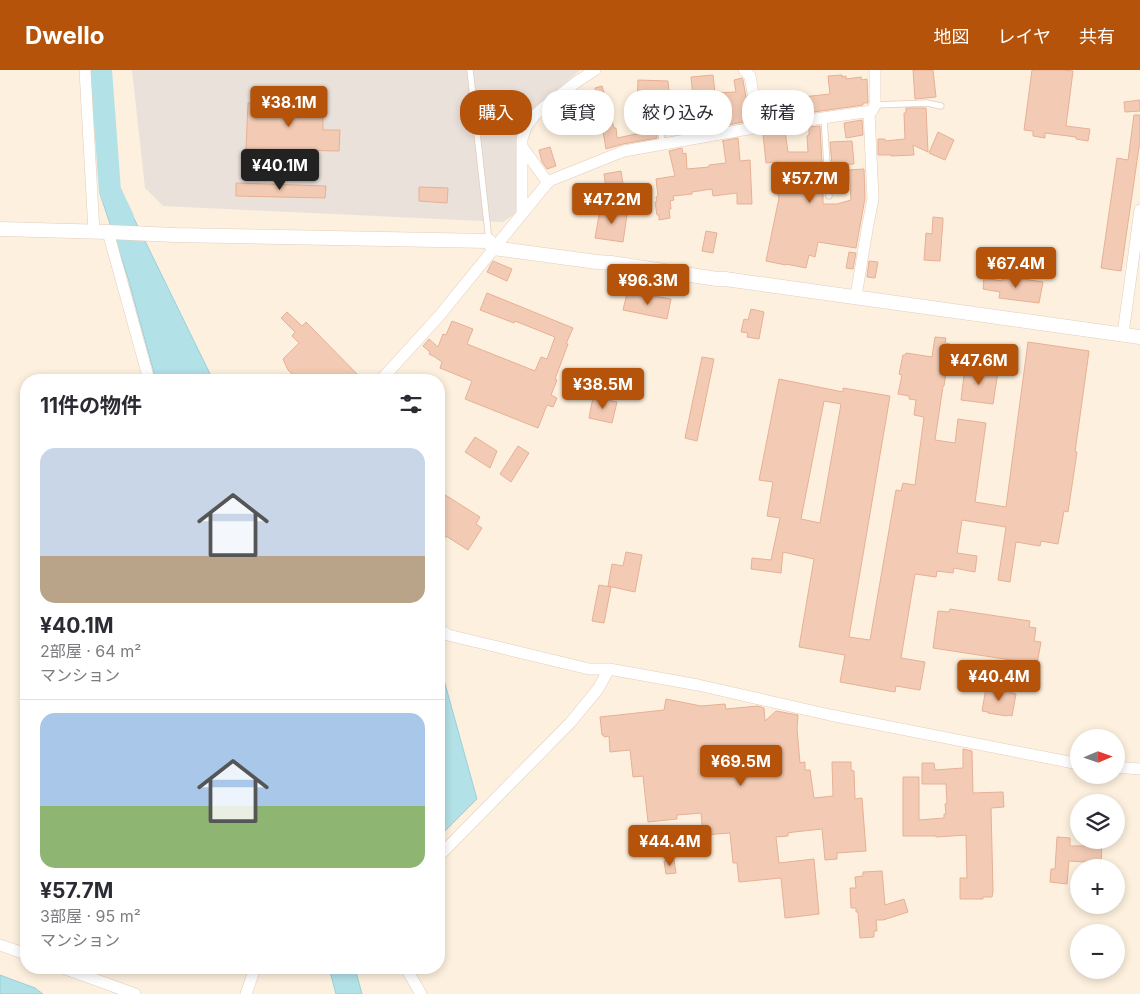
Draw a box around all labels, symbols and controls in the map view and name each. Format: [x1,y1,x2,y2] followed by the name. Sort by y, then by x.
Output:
[25,21,104,50] text: Dwello
[934,26,970,47] text: 地図
[998,26,1051,47] text: レイヤ
[1079,26,1115,47] text: 共有
[248,85,330,128] pin: ¥38.1M
[460,90,532,135] chip: 購入
[542,90,614,135] chip: 賃貸
[624,90,732,135] chip: 絞り込み
[742,90,814,135] chip: 新着
[261,92,317,112] text: ¥38.1M
[239,148,321,191] pin: ¥40.1M
[252,155,308,175] text: ¥40.1M
[769,162,851,204] pin: ¥57.7M
[782,168,838,188] text: ¥57.7M
[571,182,653,225] pin: ¥47.2M
[583,189,641,209] text: ¥47.2M
[975,246,1057,289] pin: ¥67.4M
[987,253,1045,273] text: ¥67.4M
[607,264,689,306] pin: ¥96.3M
[618,270,678,290] text: ¥96.3M
[938,344,1020,386] pin: ¥47.6M
[950,350,1008,370] text: ¥47.6M
[562,368,644,410] pin: ¥38.5M
[573,374,633,394] text: ¥38.5M
[397,390,425,418] icon: filters
[40,393,142,418] text: 11件の物件
[188,480,278,570] icon: home
[40,613,113,638] text: ¥40.1M
[40,641,141,661] text: 2部屋 · 64 m²
[958,660,1040,702] pin: ¥40.4M
[40,665,120,685] text: マンション
[968,666,1030,686] text: ¥40.4M
[1070,729,1125,784] north arrow
[1070,729,1125,979] map controls
[700,744,782,787] pin: ¥69.5M
[188,746,278,836] icon: home
[711,751,771,771] text: ¥69.5M
[1070,794,1125,849] button: layers
[629,824,711,867] pin: ¥44.4M
[639,831,701,851] text: ¥44.4M
[1070,859,1125,914] button: +
[40,878,113,903] text: ¥57.7M
[40,906,141,926] text: 3部屋 · 95 m²
[1070,924,1125,979] button: −
[40,930,120,950] text: マンション

